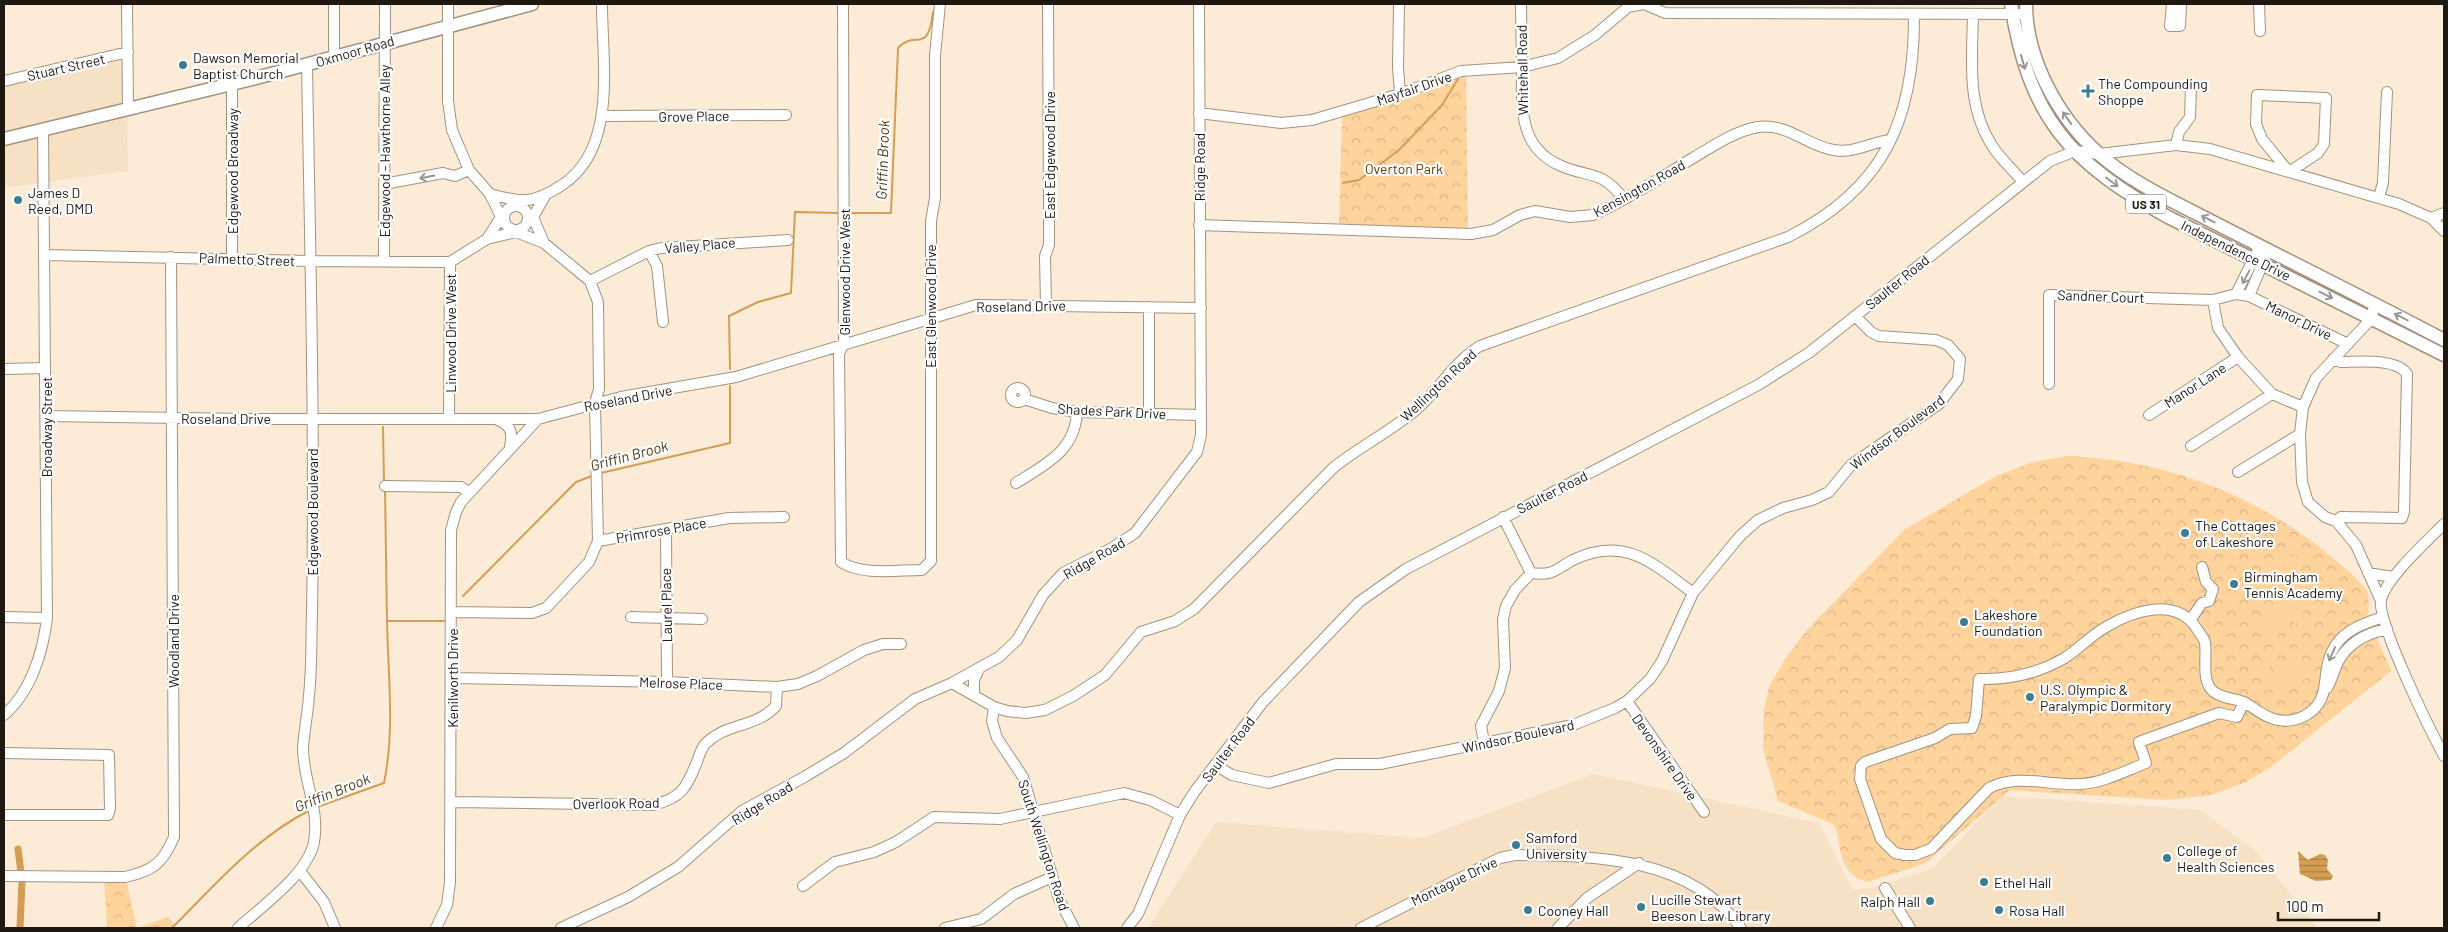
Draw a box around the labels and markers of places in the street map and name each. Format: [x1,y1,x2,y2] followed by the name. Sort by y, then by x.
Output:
[193,49,299,82] place label: Dawson Memorial Baptist Church
[177,59,189,71] marker: Dawson Memorial Baptist Church
[2098,75,2208,108] place label: The Compounding Shoppe
[2082,85,2094,97] marker: The Compounding Shoppe
[28,184,93,217] place label: James D Reed, DMD
[12,194,24,206] marker: James D Reed, DMD
[2195,517,2276,550] place label: The Cottages of Lakeshore
[2179,527,2191,539] marker: The Cottages of Lakeshore
[2244,568,2343,601] place label: Birmingham Tennis Academy
[2228,578,2240,590] marker: Birmingham Tennis Academy
[1974,606,2043,639] place label: Lakeshore Foundation
[1958,616,1970,628] marker: Lakeshore Foundation
[2040,681,2172,714] place label: U.S. Olympic & Paralympic Dormitory
[2024,691,2036,703] marker: U.S. Olympic & Paralympic Dormitory
[1526,829,1588,862] place label: Samford University
[1510,839,1522,851] marker: Samford University
[2177,842,2275,875] place label: College of Health Sciences
[2161,852,2173,864] marker: College of Health Sciences
[1994,874,2051,891] place label: Ethel Hall
[1978,876,1990,888] marker: Ethel Hall
[1651,891,1771,924] place label: Lucille Stewart Beeson Law Library
[1860,893,1920,910] place label: Ralph Hall
[1924,895,1936,907] marker: Ralph Hall
[1635,901,1647,913] marker: Lucille Stewart Beeson Law Library
[1538,902,1608,919] place label: Cooney Hall
[2009,902,2065,919] place label: Rosa Hall
[1522,904,1534,916] marker: Cooney Hall
[1993,904,2005,916] marker: Rosa Hall

